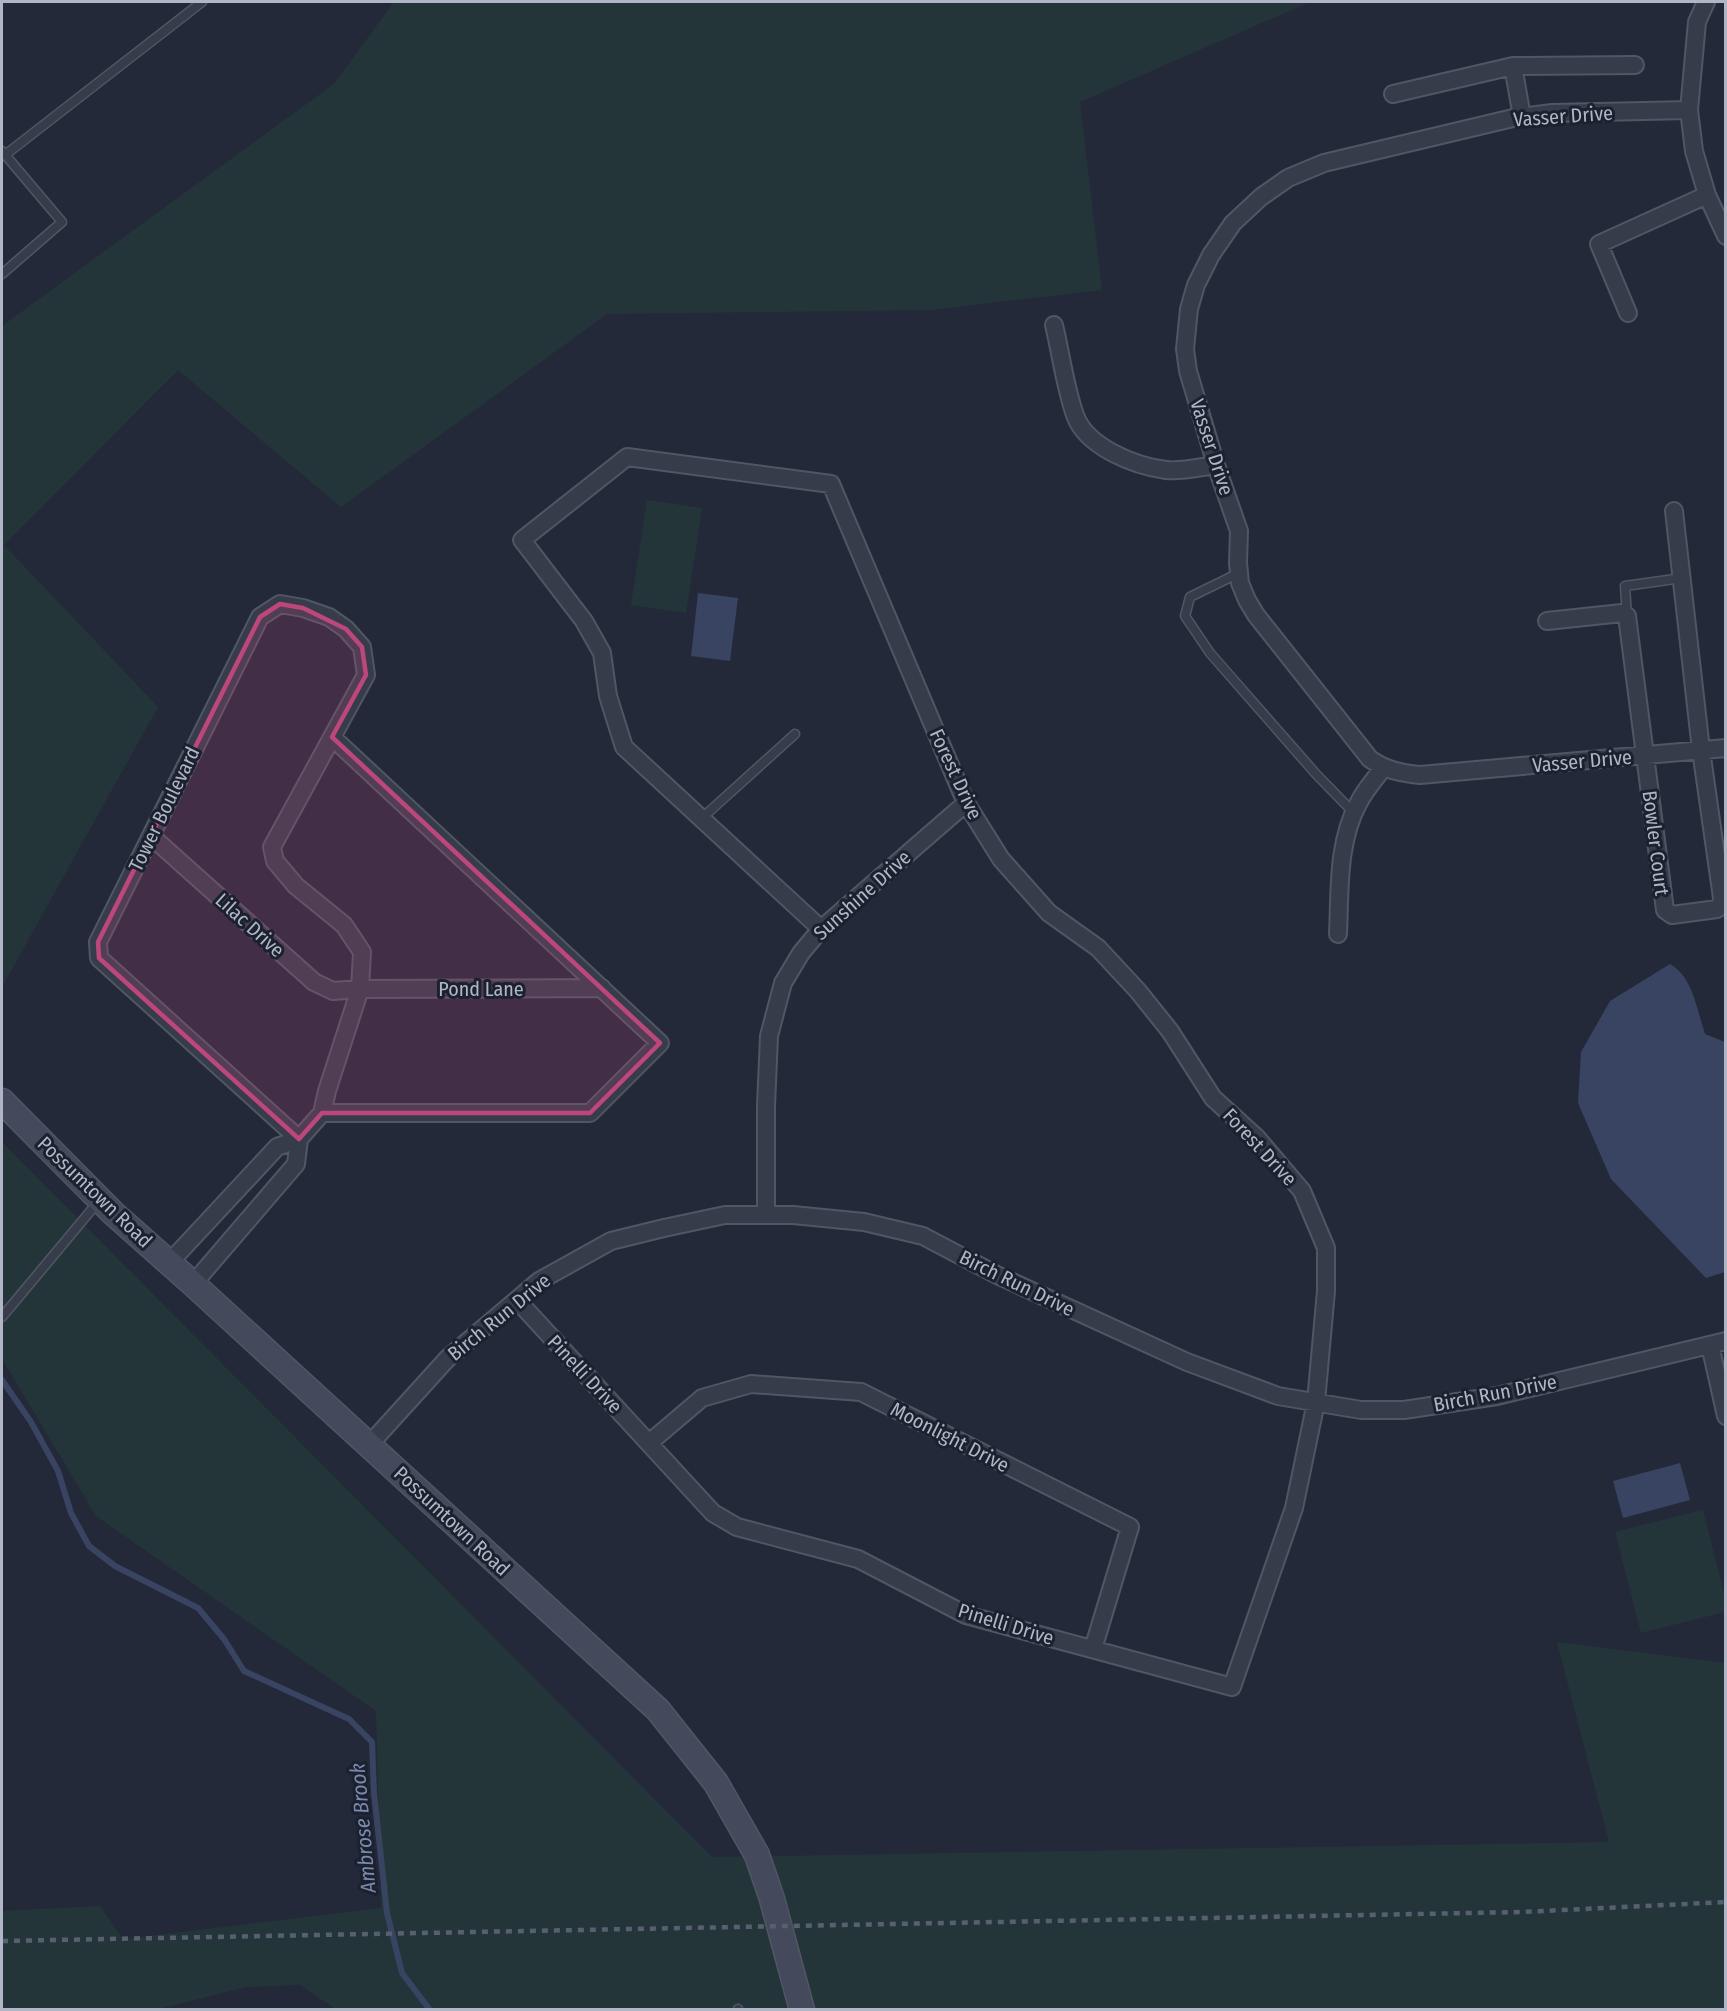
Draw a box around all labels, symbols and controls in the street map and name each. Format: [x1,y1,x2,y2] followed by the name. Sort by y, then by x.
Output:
[1512,101,1614,131] street label: Vasser Drive
[1185,396,1239,498] street label: Vasser Drive
[925,725,987,823] street label: Forest Drive
[123,743,205,875] street label: Tower Boulevard
[1531,745,1633,777] street label: Vasser Drive
[1638,789,1674,897] street label: Bowler Court
[808,845,916,945] street label: Sunshine Drive
[211,888,289,962] street label: Lilac Drive
[438,977,524,1001] street label: Pond Lane
[1218,1103,1302,1191] street label: Forest Drive
[33,1131,157,1253] street label: Possumtown Road
[956,1245,1078,1321] street label: Birch Run Drive
[443,1268,555,1366] street label: Birch Run Drive
[543,1330,627,1418] street label: Pinelli Drive
[1431,1369,1559,1417] street label: Birch Run Drive
[887,1397,1013,1477] street label: Moonlight Drive
[389,1461,515,1581] street label: Possumtown Road
[955,1598,1057,1650] street label: Pinelli Drive
[344,1762,382,1895] water label: Ambrose Brook

